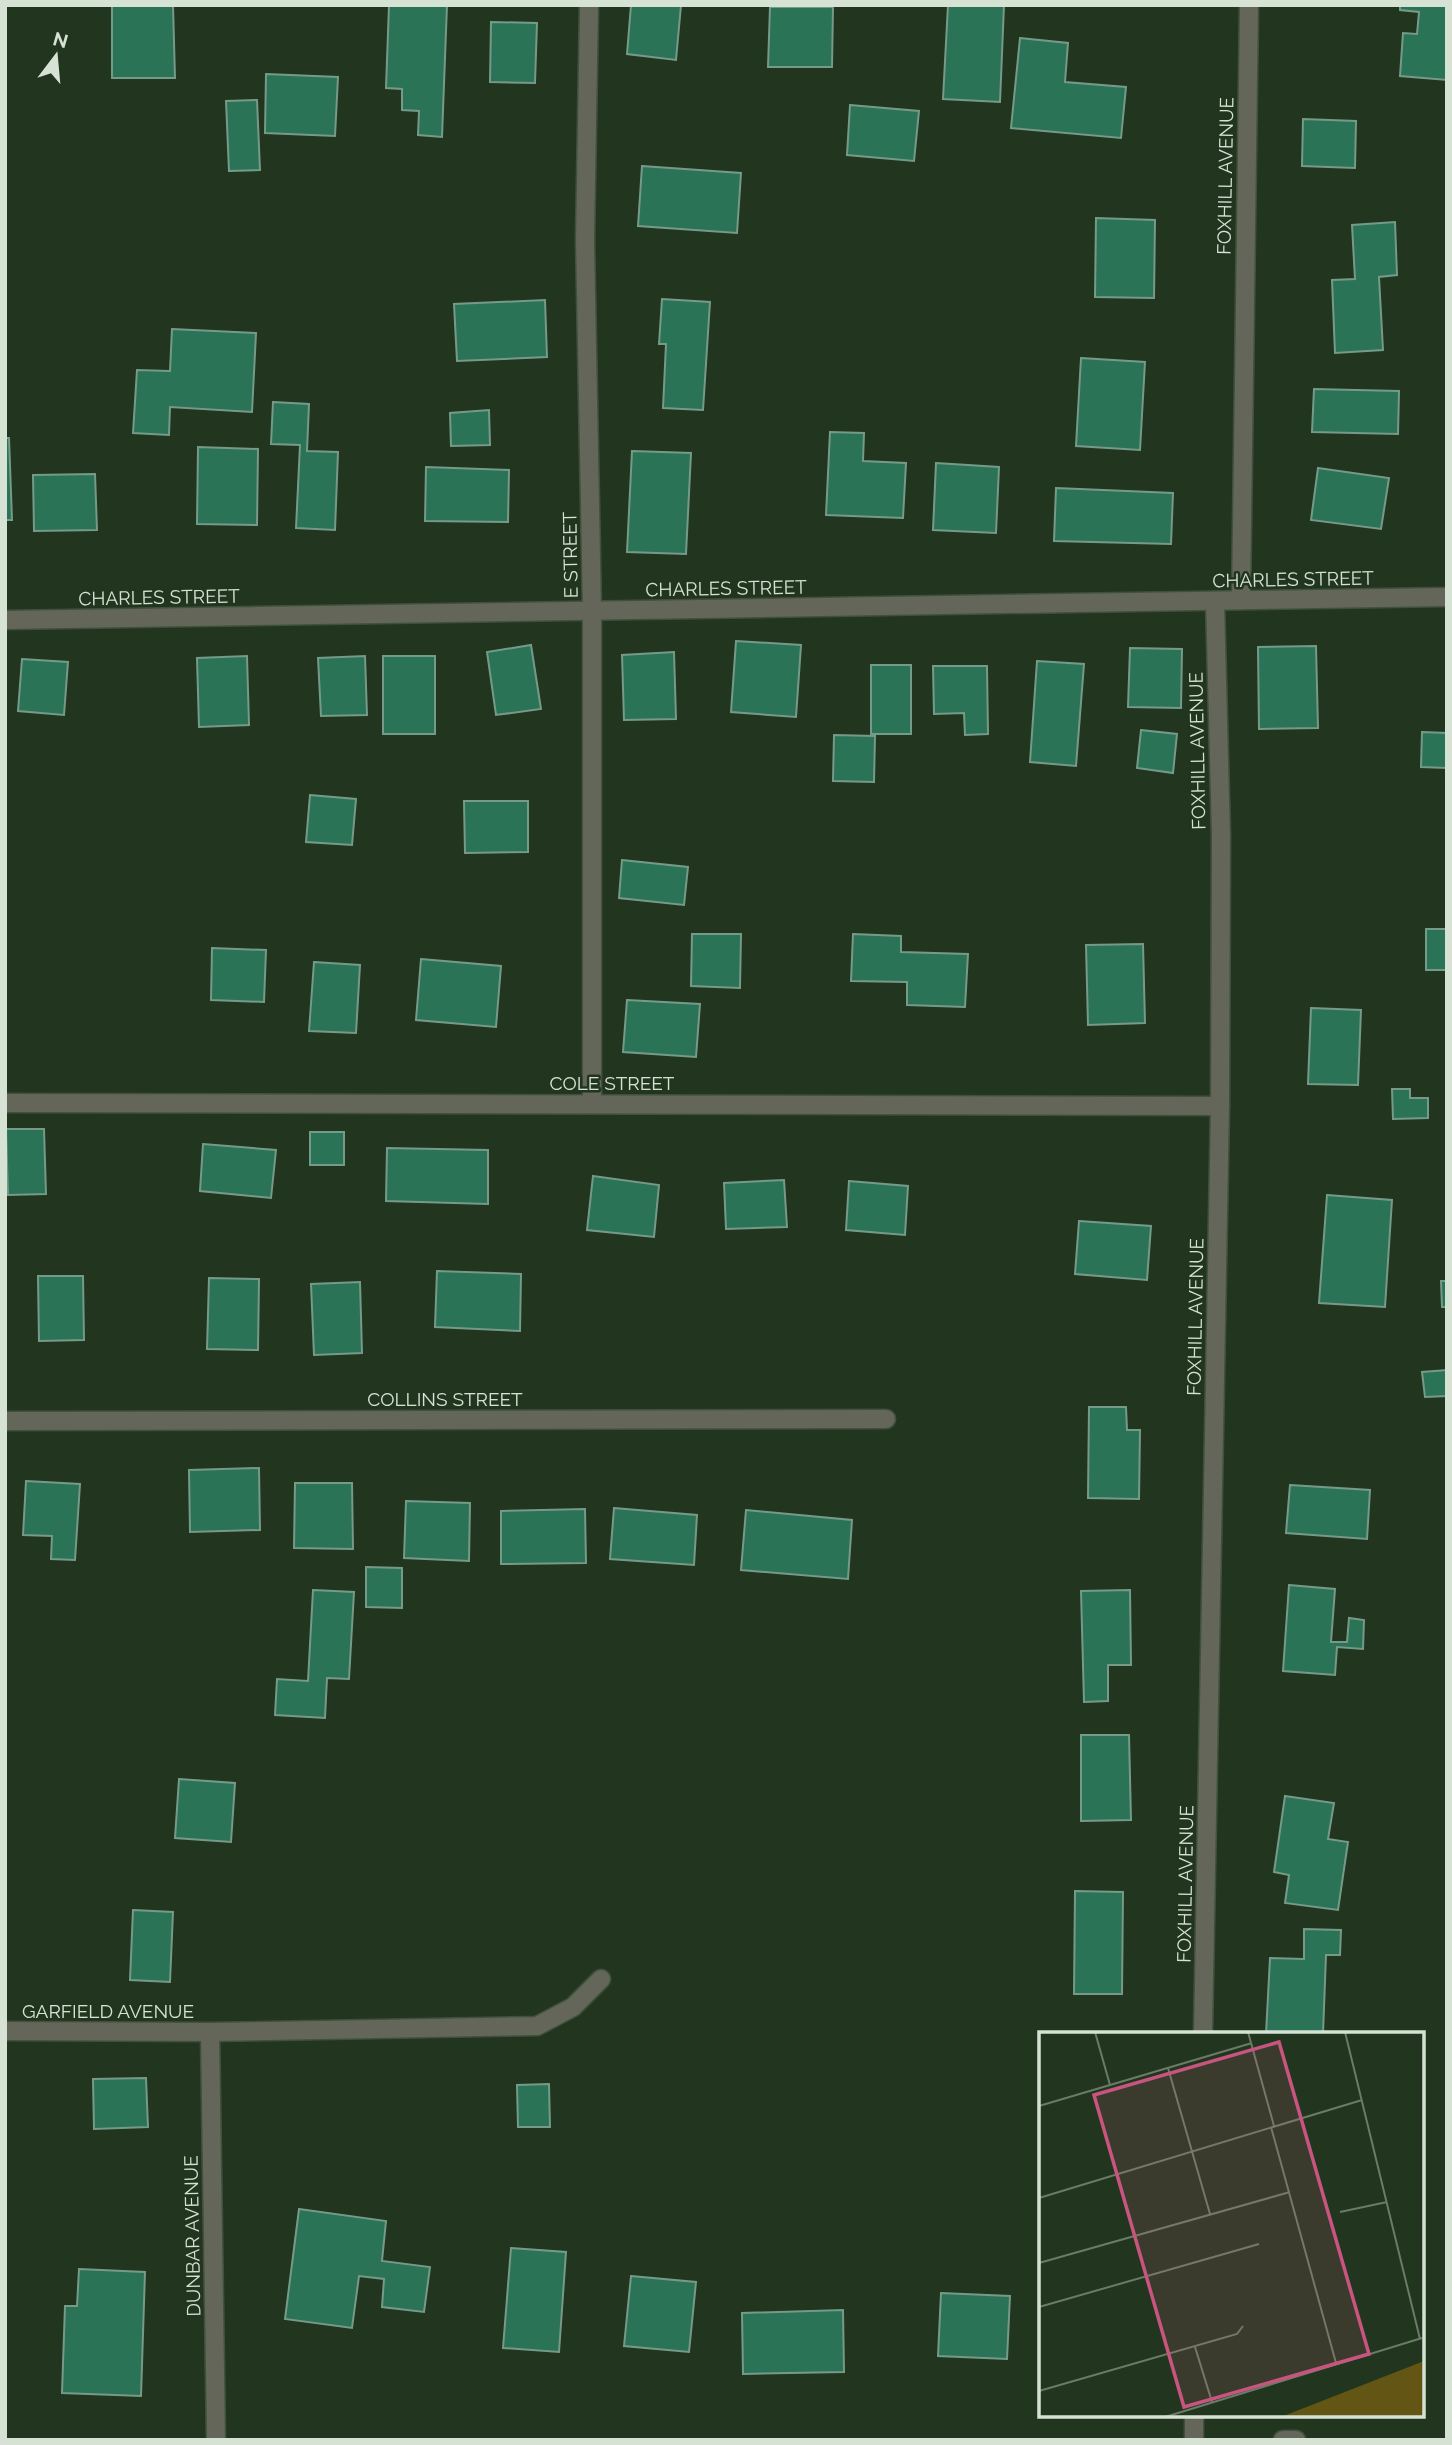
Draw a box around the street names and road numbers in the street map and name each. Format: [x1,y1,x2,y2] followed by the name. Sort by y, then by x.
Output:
[1213,97,1237,255] street label: FOXHILL AVENUE
[558,511,582,599] street label: E STREET
[1212,567,1374,591] street label: CHARLES STREET
[645,576,807,600] street label: CHARLES STREET
[78,585,240,609] street label: CHARLES STREET
[1185,672,1209,830] street label: FOXHILL AVENUE
[550,1072,675,1094] street label: COLE STREET
[1183,1238,1207,1396] street label: FOXHILL AVENUE
[367,1388,523,1410] street label: COLLINS STREET
[1173,1805,1197,1963] street label: FOXHILL AVENUE
[22,2000,194,2022] street label: GARFIELD AVENUE
[180,2155,204,2317] street label: DUNBAR AVENUE

